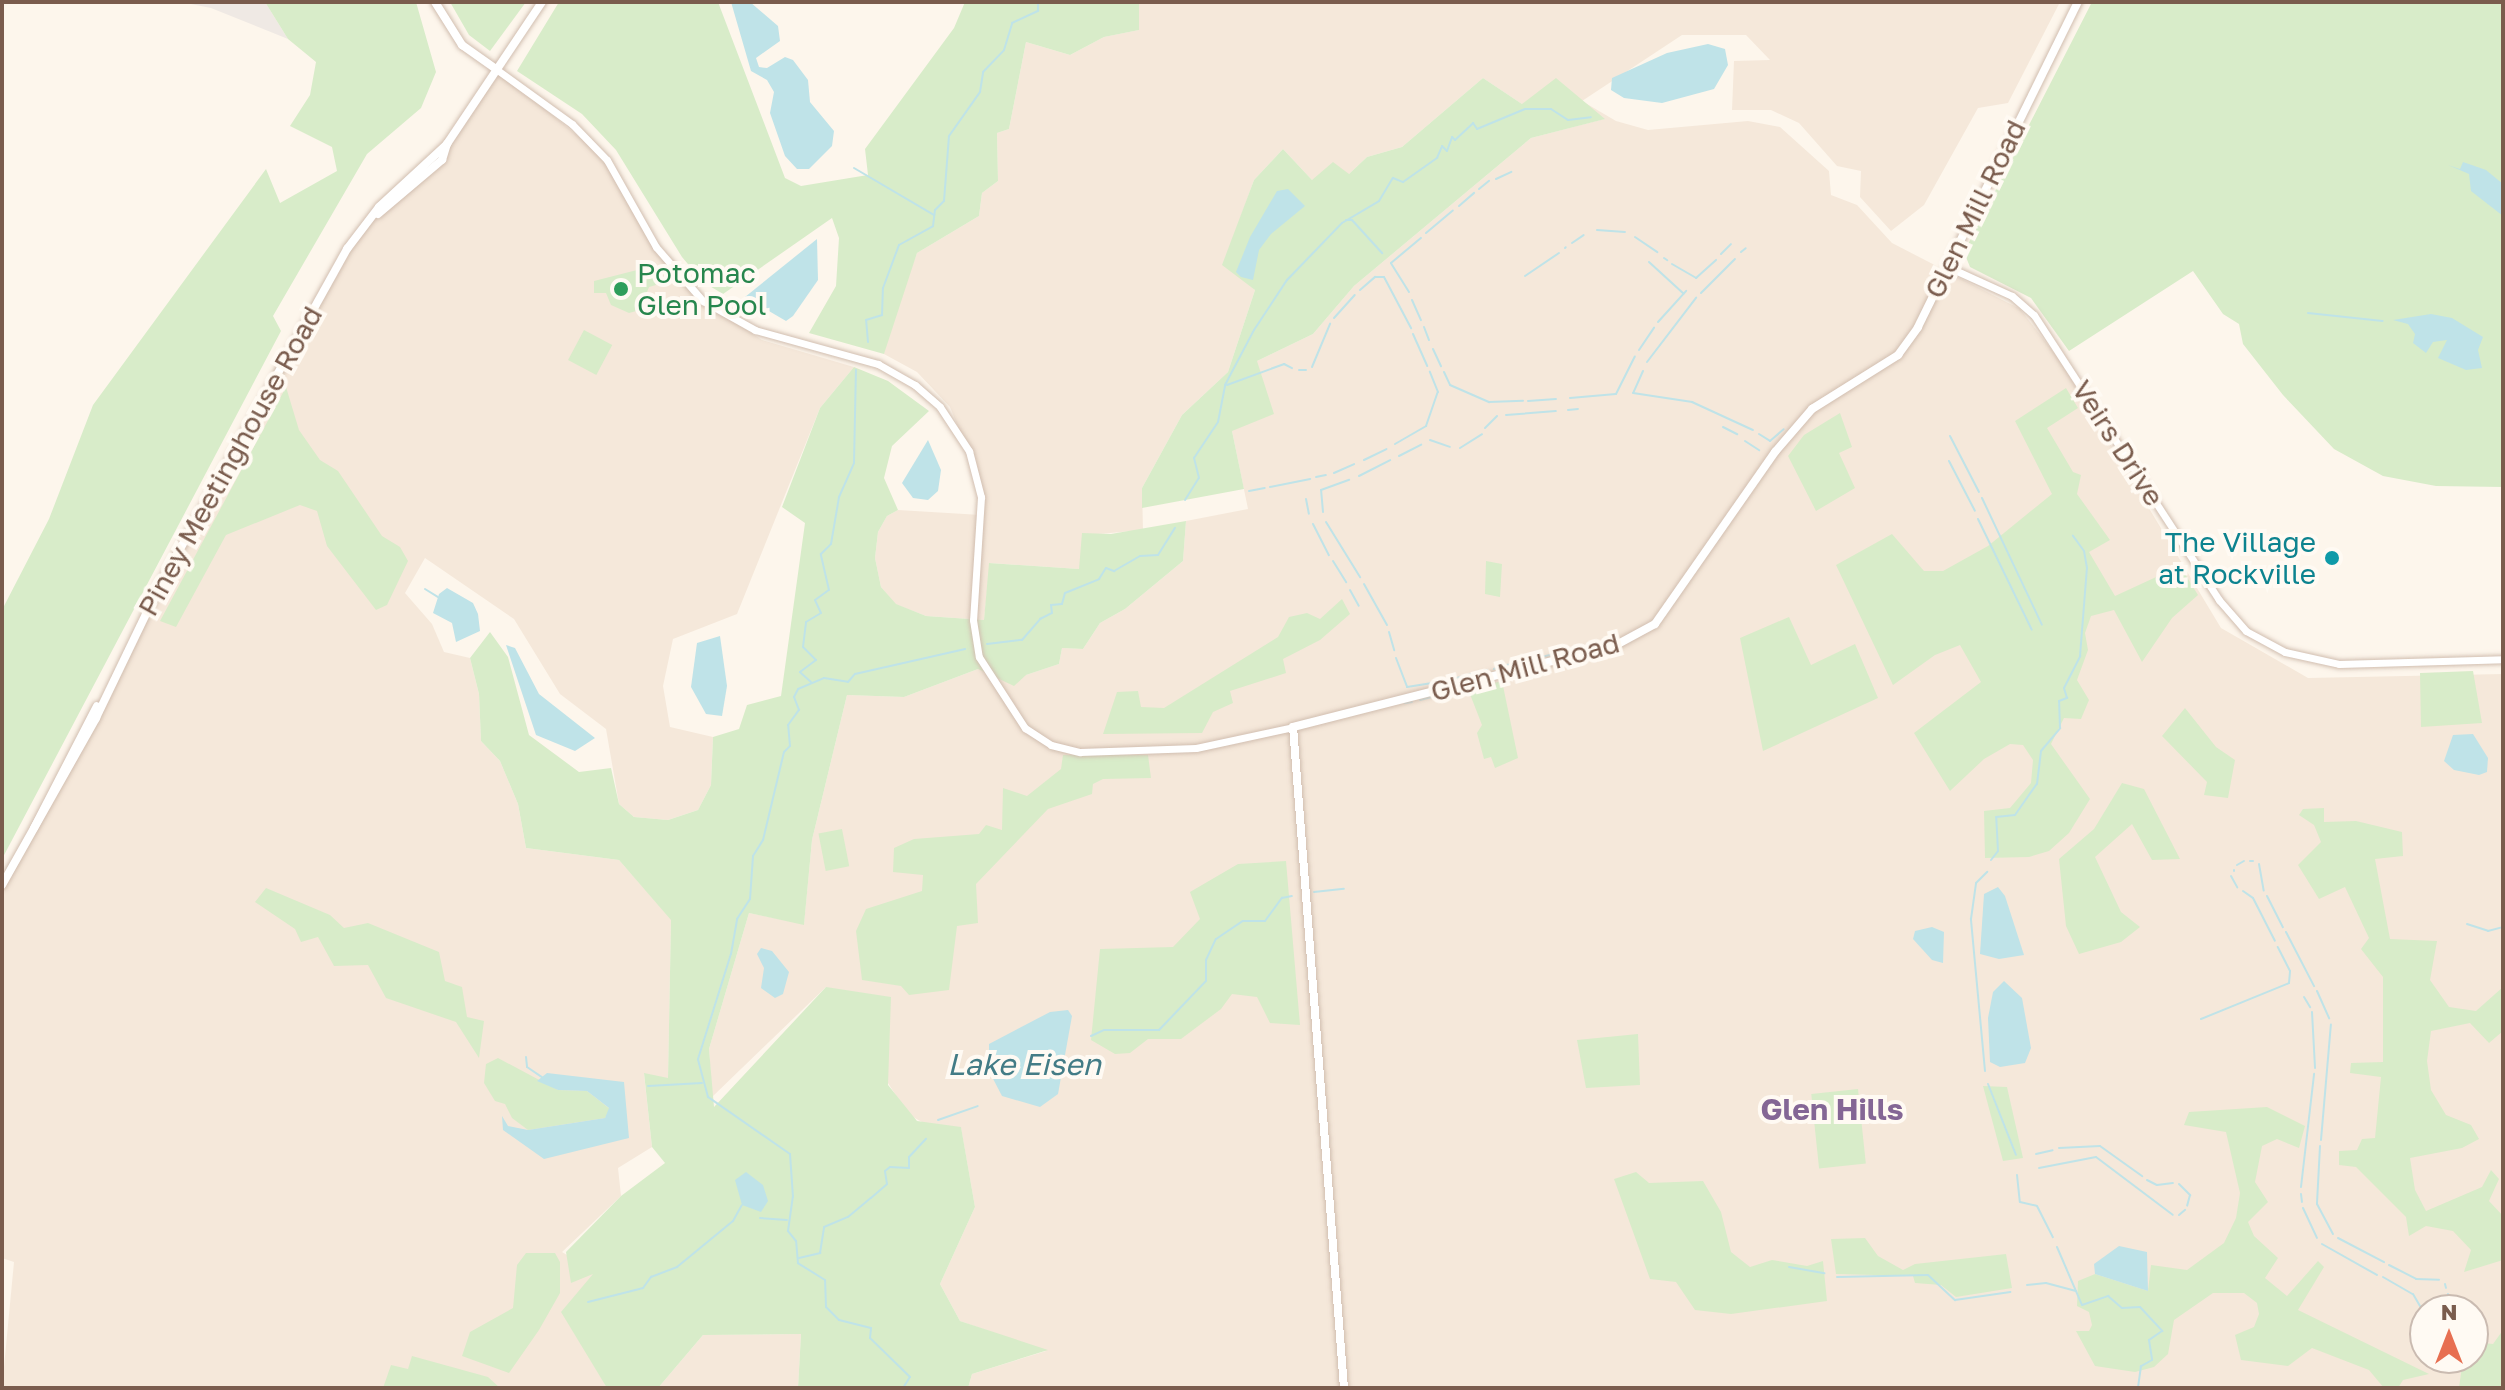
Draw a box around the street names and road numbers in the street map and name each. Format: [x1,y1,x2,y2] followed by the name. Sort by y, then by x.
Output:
[1917,114,2033,304] street label: Glen Mill Road
[131,300,329,622] street label: Piney Meetinghouse Road
[2065,374,2171,512] street label: Veirs Drive
[1427,626,1623,708] street label: Glen Mill Road

